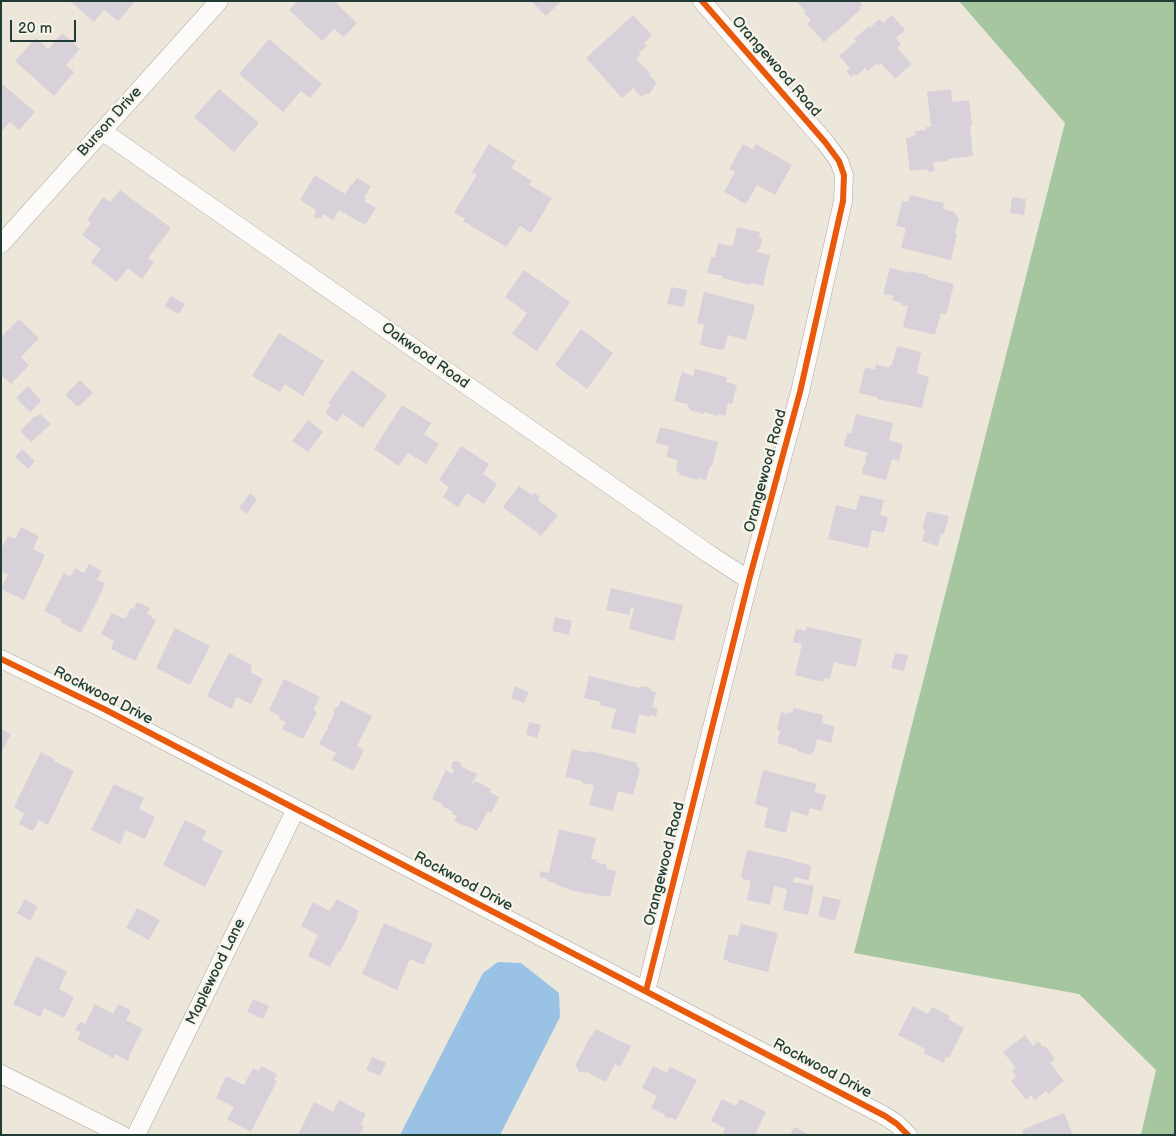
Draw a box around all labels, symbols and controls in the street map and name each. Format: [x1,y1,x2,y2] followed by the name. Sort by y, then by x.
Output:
[12,10,79,42] scale bar
[728,13,824,121] street label: Orangewood Road
[18,19,52,38] text: 20 m
[74,83,146,161] street label: Burson Drive
[378,319,472,393] street label: Oakwood Road
[741,407,791,535] street label: Orangewood Road
[50,663,156,729] street label: Rockwood Drive
[641,800,689,928] street label: Orangewood Road
[410,848,516,916] street label: Rockwood Drive
[182,916,250,1028] street label: Maplewood Lane
[769,1035,875,1103] street label: Rockwood Drive

